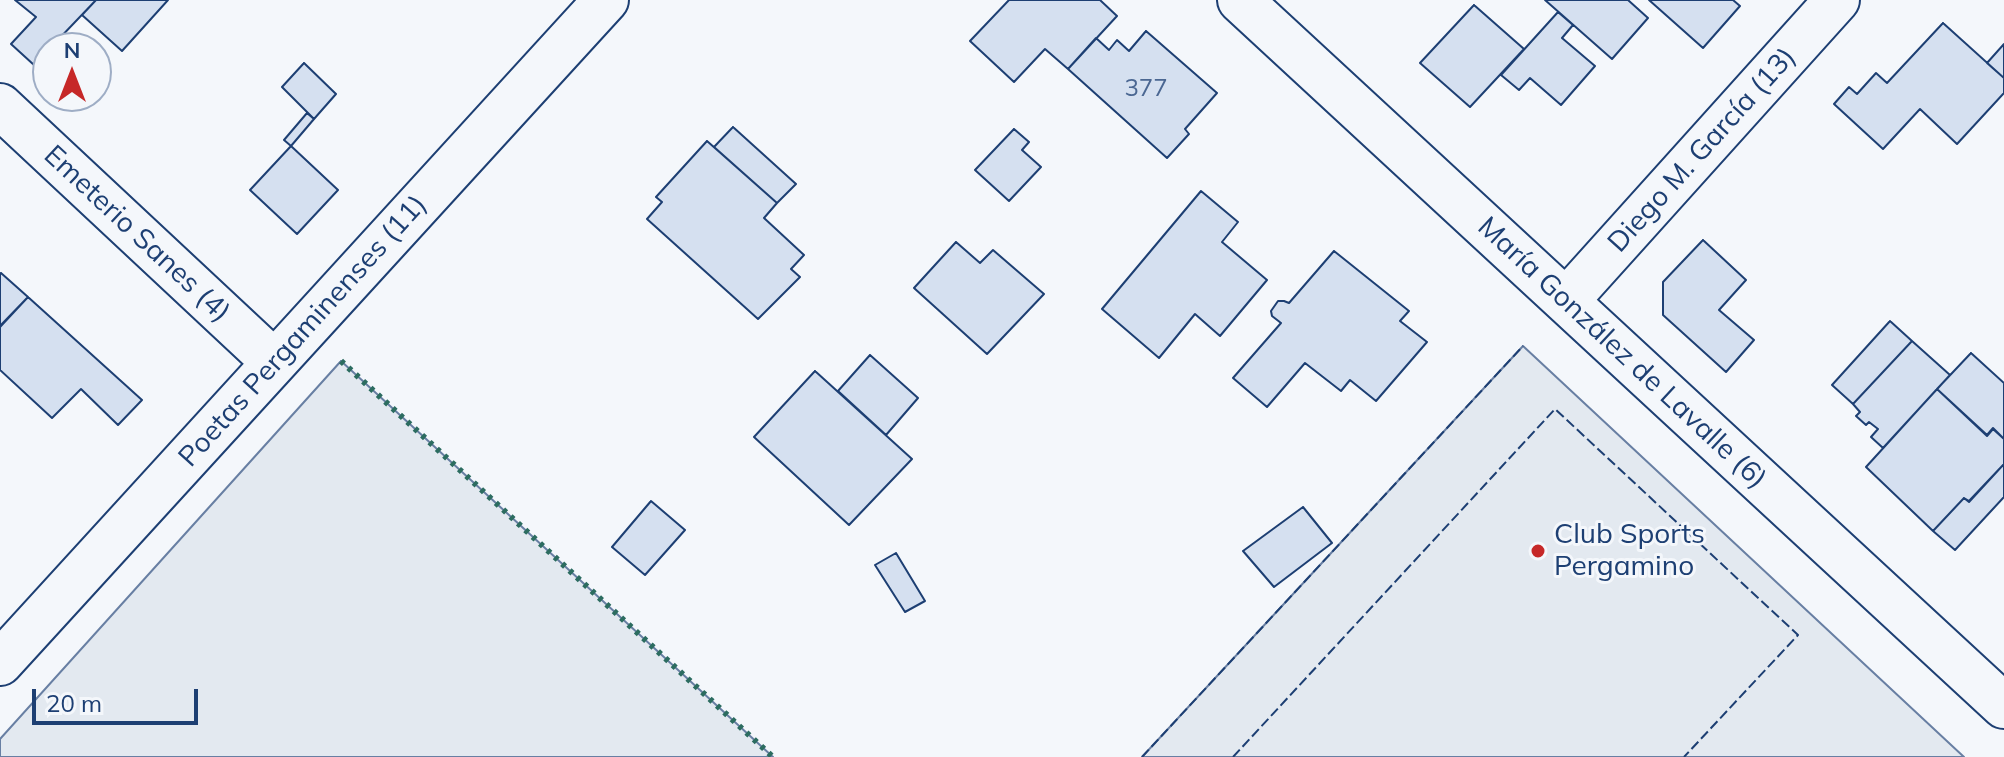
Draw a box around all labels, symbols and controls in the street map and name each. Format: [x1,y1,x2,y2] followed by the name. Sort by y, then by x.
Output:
[32,32,112,112] north arrow
[64,36,80,64] text: N
[1601,41,1803,259] street label: Diego M. García (13)
[1124,75,1168,103] house number: 377
[37,139,237,329] street label: Emeterio Sanes (4)
[172,188,434,474] street label: Poetas Pergaminenses (11)
[1471,210,1773,496] street label: María González de Lavalle (6)
[1554,518,1705,584] place label: Club Sports Pergamino
[1529,542,1547,560] marker: Club Sports Pergamino
[36,673,202,723] scale bar
[46,688,102,718] text: 20 m

